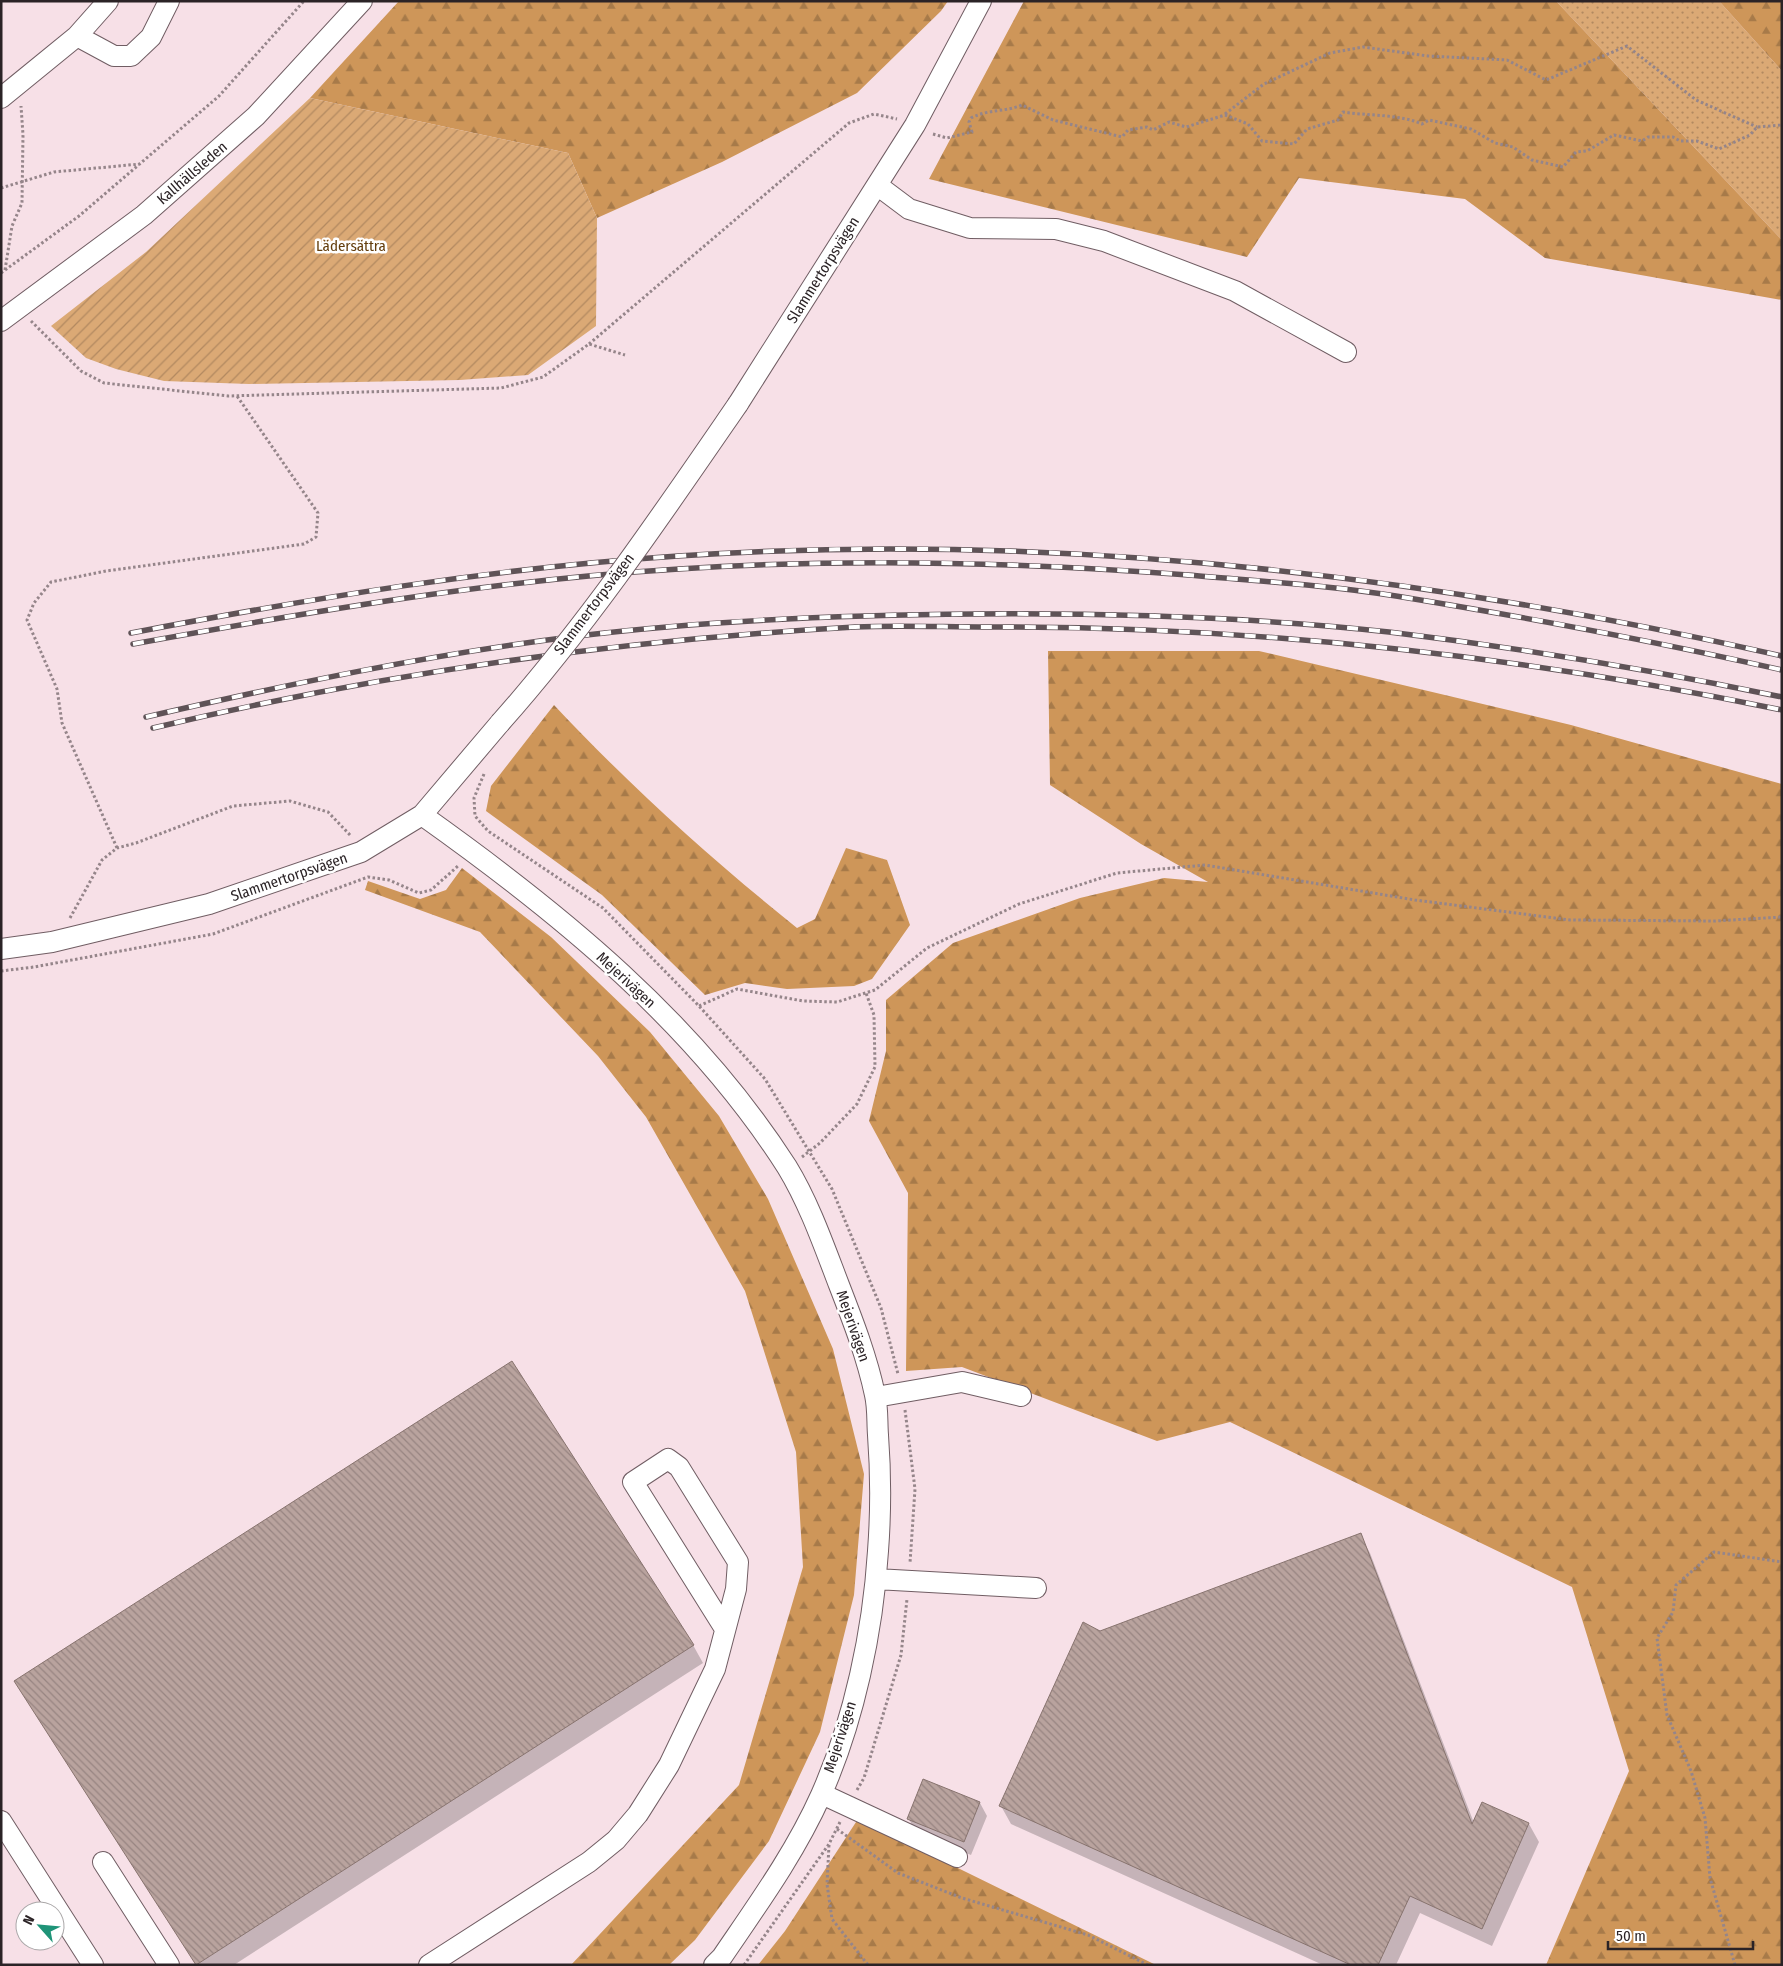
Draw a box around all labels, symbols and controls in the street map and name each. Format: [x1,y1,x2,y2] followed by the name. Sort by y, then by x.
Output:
[153,138,231,208] street label: Kallhällsleden
[783,213,863,327] street label: Slammertorpsvägen
[316,237,386,255] park label: Lädersättra
[550,550,638,658] street label: Slammertorpsvägen
[228,849,350,905] street label: Slammertorpsvägen
[593,948,659,1012] street label: Mejerivägen
[832,1288,874,1364] street label: Mejerivägen
[820,1699,860,1775] street label: Mejerivägen
[15,1901,65,1951] north arrow
[19,1913,38,1928] text: N
[1608,1918,1753,1950] scale bar
[1616,1927,1646,1945] text: 50 m

